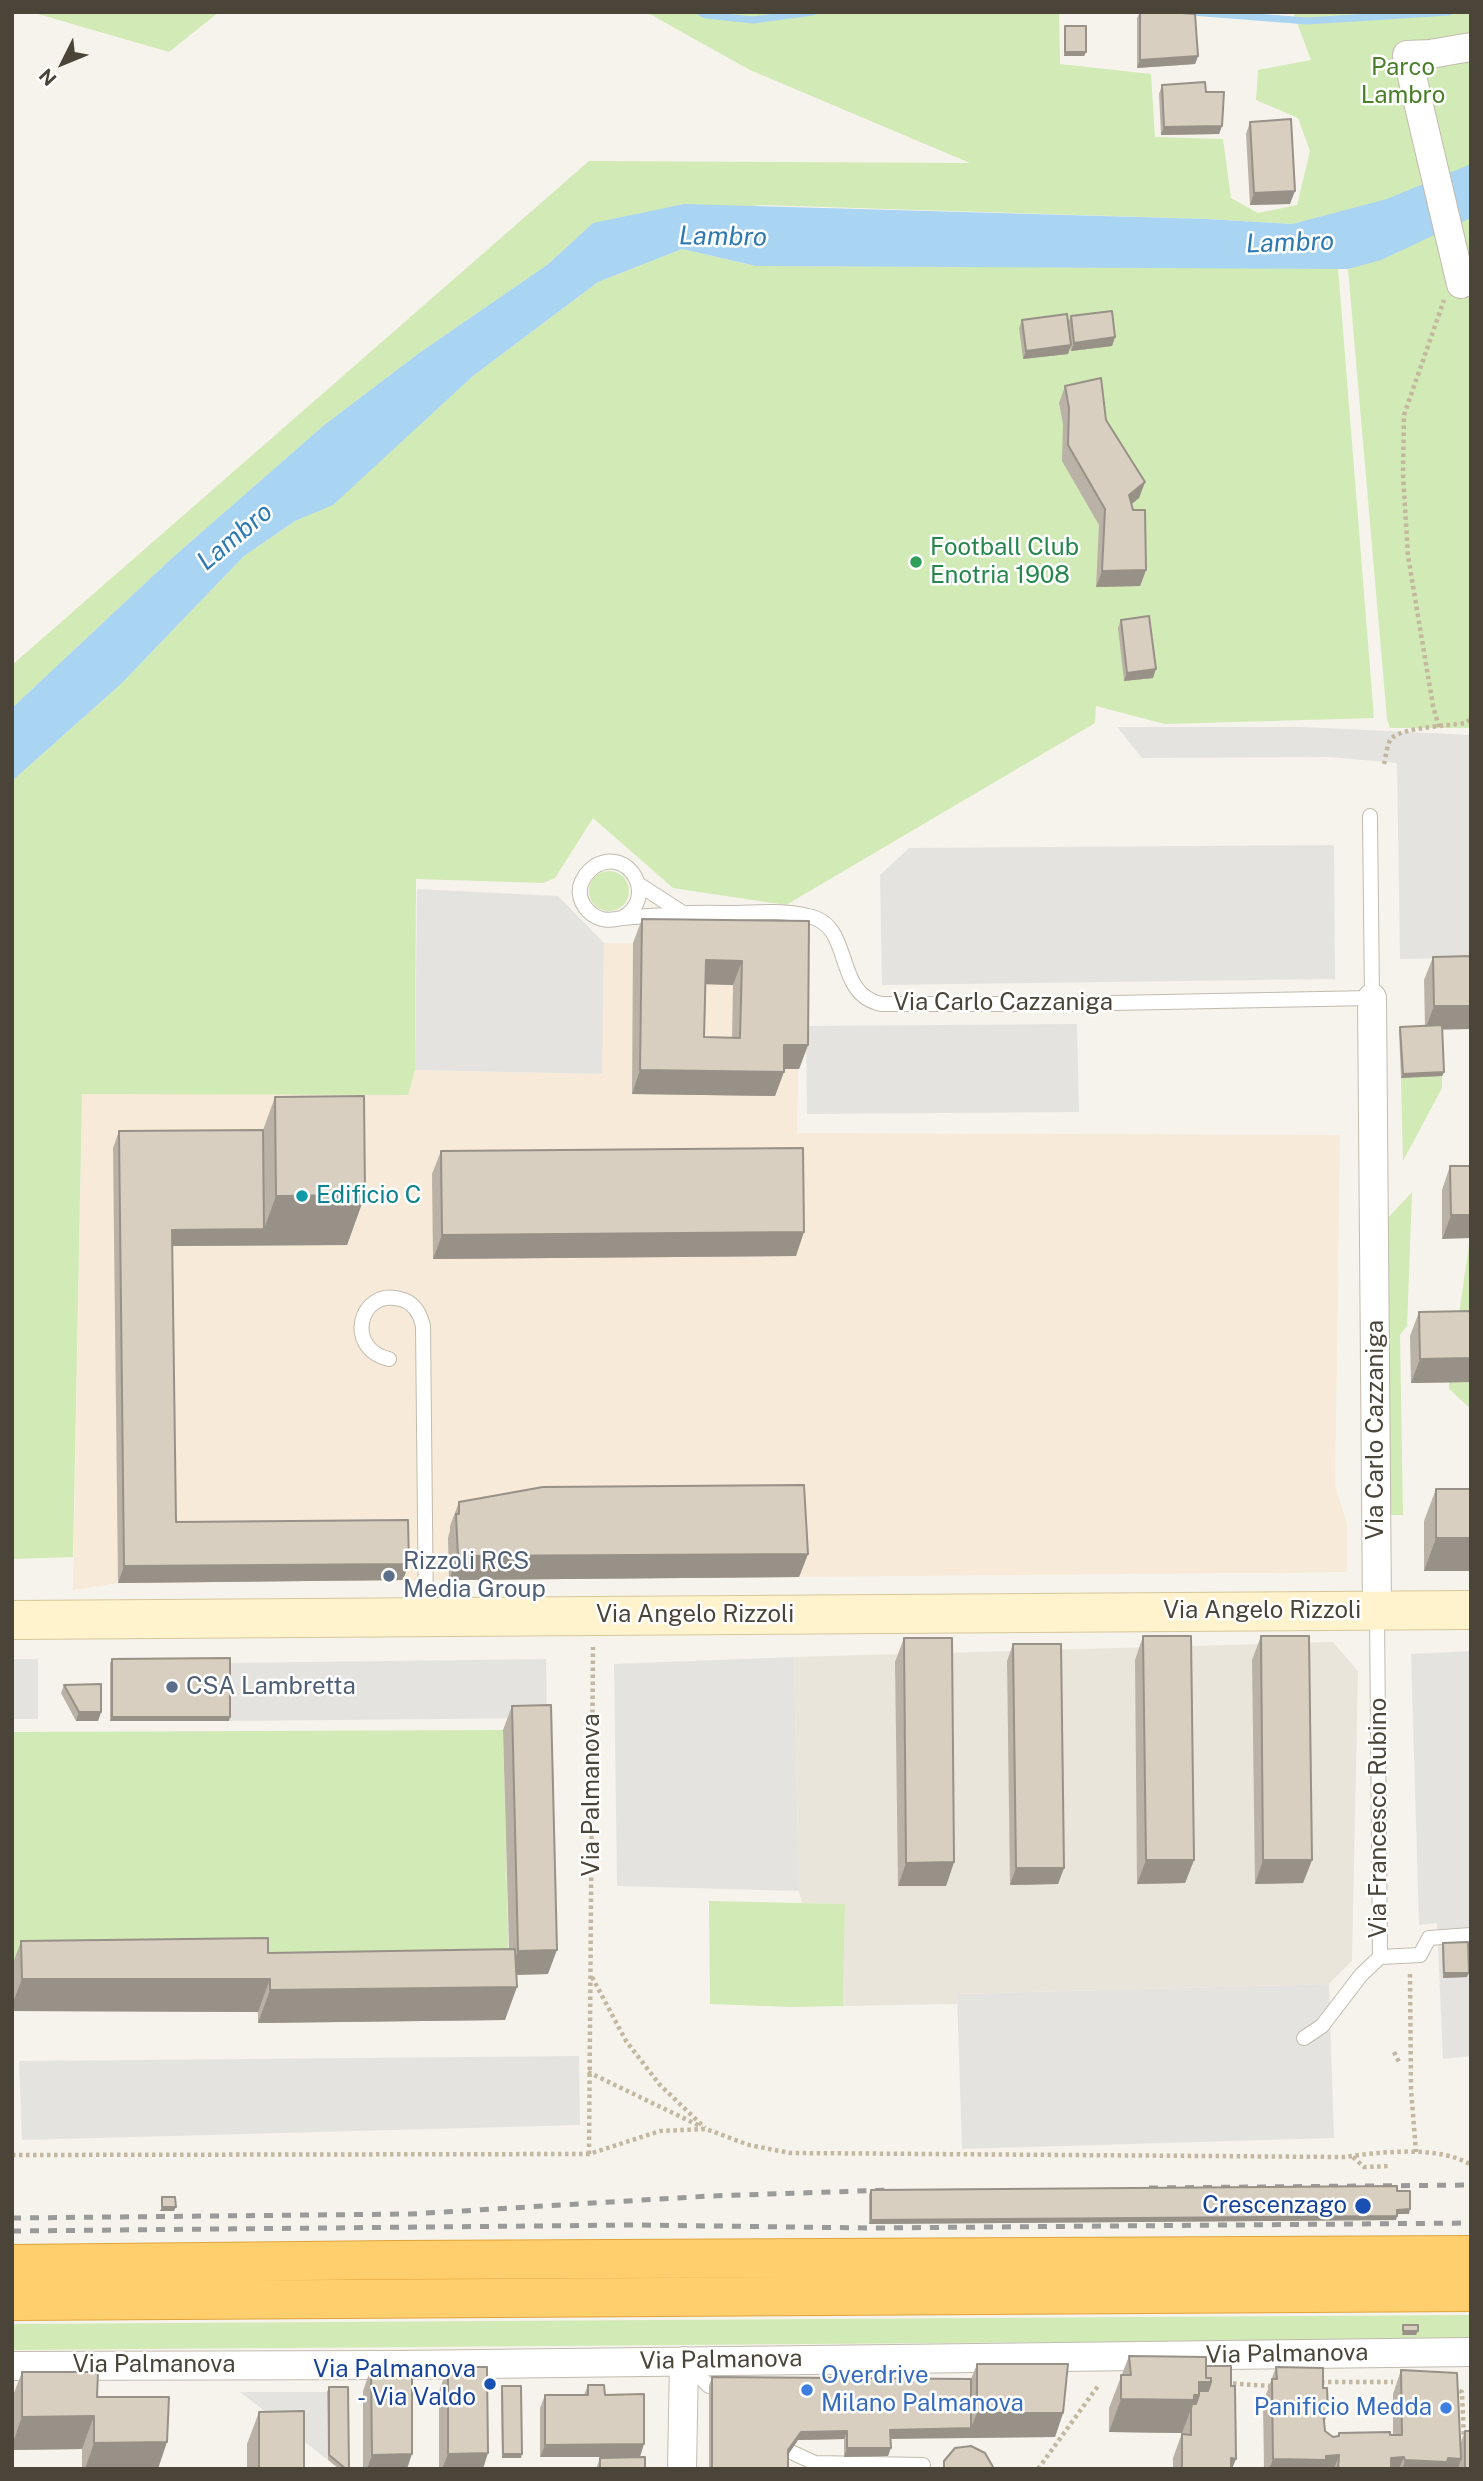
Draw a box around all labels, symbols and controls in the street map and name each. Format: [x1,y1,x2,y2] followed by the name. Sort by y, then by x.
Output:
[28,28,98,98] north arrow
[1361,54,1445,110] park label: Parco Lambro
[35,64,61,90] text: N
[679,221,767,253] water label: Lambro
[1245,226,1335,260] water label: Lambro
[191,497,279,577] water label: Lambro
[930,534,1079,590] place label: Football Club Enotria 1908
[908,554,924,570] marker: Football Club Enotria 1908
[893,989,1113,1017] street label: Via Carlo Cazzaniga
[316,1182,421,1210] place label: Edificio C
[294,1188,310,1204] marker: Edificio C
[1362,1320,1390,1540] street label: Via Carlo Cazzaniga
[403,1548,546,1604] place label: Rizzoli RCS Media Group
[381,1568,397,1584] marker: Rizzoli RCS Media Group
[1163,1597,1361,1625] street label: Via Angelo Rizzoli
[596,1601,794,1629] street label: Via Angelo Rizzoli
[186,1673,356,1701] place label: CSA Lambretta
[164,1679,180,1695] marker: CSA Lambretta
[1365,1698,1393,1938] street label: Via Francesco Rubino
[578,1714,606,1876] street label: Via Palmanova
[1202,2192,1347,2220] place label: Crescenzago
[1353,2196,1373,2216] marker: Crescenzago
[1205,2338,1369,2370] street label: Via Palmanova
[639,2344,803,2376] street label: Via Palmanova
[73,2351,235,2379] street label: Via Palmanova
[313,2356,476,2412] place label: Via Palmanova - Via Valdo
[821,2362,1024,2418] place label: Overdrive Milano Palmanova
[482,2376,498,2392] marker: Via Palmanova - Via Valdo
[799,2382,815,2398] marker: Overdrive Milano Palmanova
[1254,2394,1432,2422] place label: Panificio Medda
[1438,2400,1454,2416] marker: Panificio Medda

